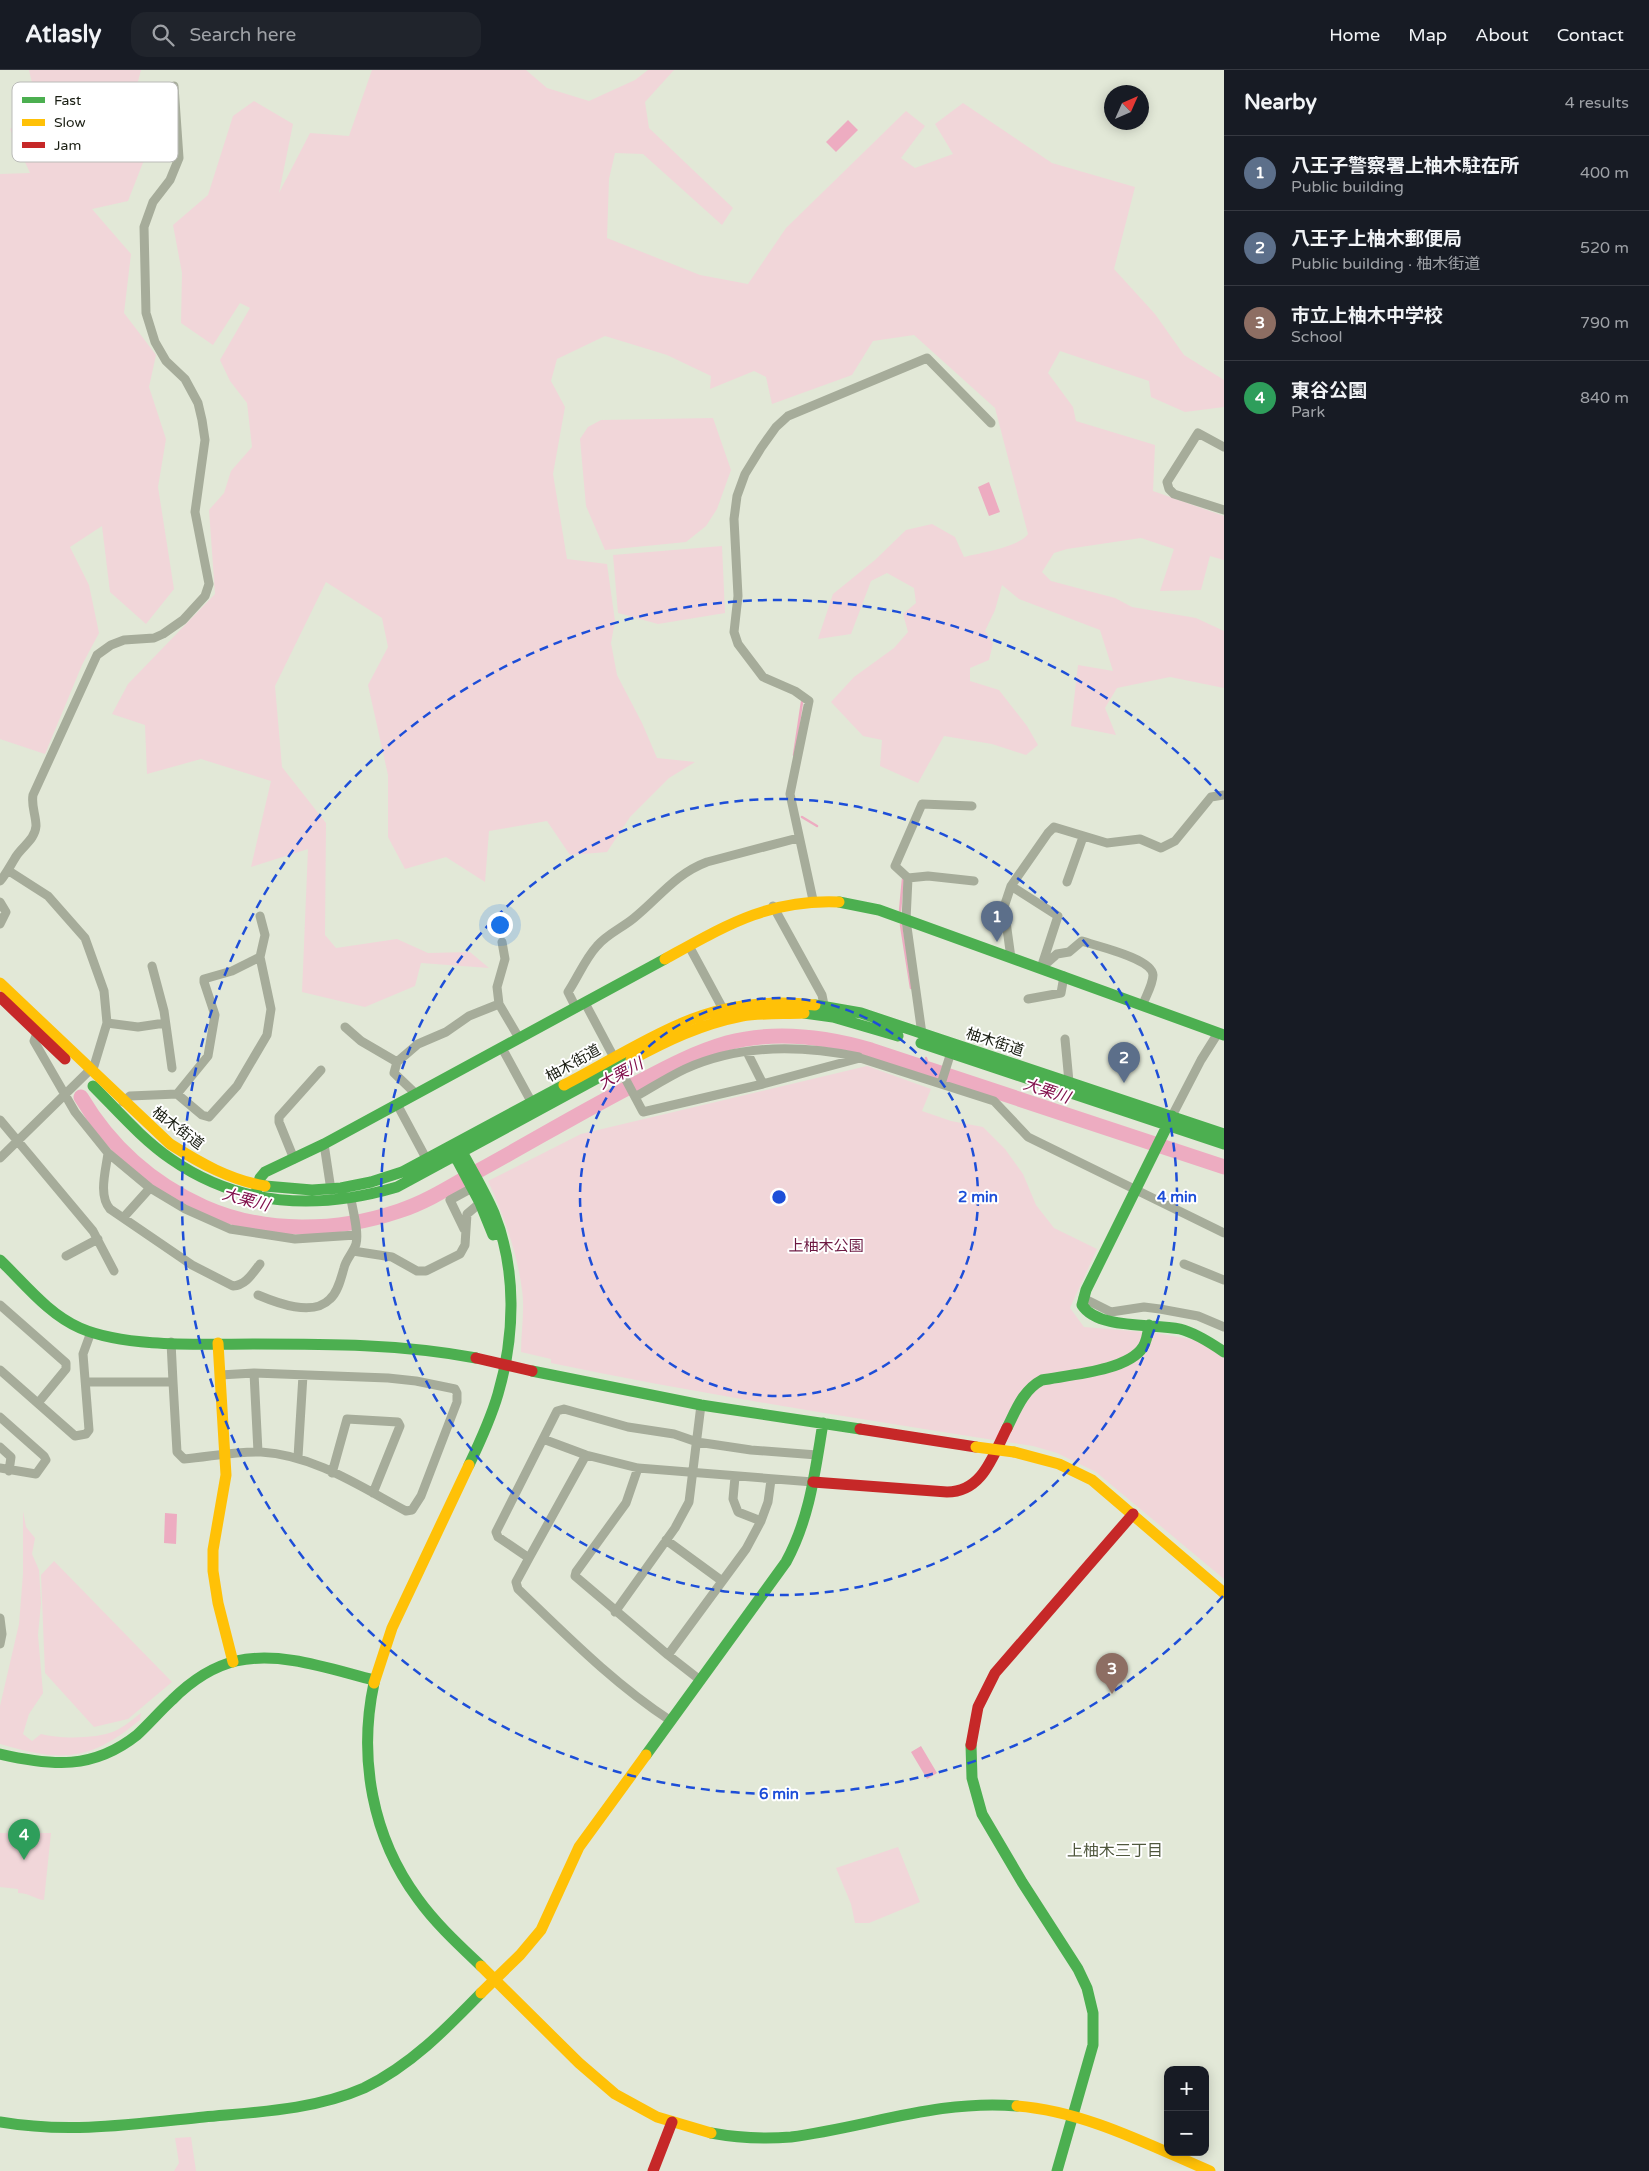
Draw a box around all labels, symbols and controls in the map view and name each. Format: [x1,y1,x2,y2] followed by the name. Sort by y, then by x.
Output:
[131,12,481,57] search box
[25,20,101,49] text: Atlasly
[149,21,177,49] icon: search
[189,24,296,46] text: Search here
[1329,24,1380,46] text: Home
[1408,24,1447,46] text: Map
[1475,24,1529,46] text: About
[1557,24,1624,46] text: Contact
[12,82,178,162] legend
[1104,85,1149,130] north arrow
[1244,90,1317,115] text: Nearby
[54,92,82,109] text: Fast
[1565,93,1629,113] text: 4 results
[54,114,86,131] text: Slow
[54,137,81,154] text: Jam
[1291,155,1519,177] text: 八王子警察署上柚木駐在所
[1255,163,1265,183] text: 1
[1580,163,1629,183] text: 400 m
[1291,177,1404,197] text: Public building
[1291,228,1462,250] text: 八王子上柚木郵便局
[1255,238,1265,258] text: 2
[1580,238,1629,258] text: 520 m
[1291,254,1480,274] text: Public building · 柚木街道
[1291,305,1443,327] text: 市立上柚木中学校
[1255,313,1265,333] text: 3
[1580,313,1629,333] text: 790 m
[1291,327,1343,347] text: School
[1291,380,1367,402] text: 東谷公園
[1255,388,1265,408] text: 4
[1580,388,1629,408] text: 840 m
[1291,402,1325,422] text: Park
[981,901,1013,942] pin: 1
[487,912,513,938] your location
[964,1024,1026,1060] street label: 柚木街道
[542,1041,604,1085] street label: 柚木街道
[1108,1042,1140,1083] pin: 2
[595,1053,648,1094] water label: 大栗川
[1021,1074,1075,1108] water label: 大栗川
[149,1103,207,1153] street label: 柚木街道
[220,1184,273,1216] water label: 大栗川
[770,1188,788,1206] centre of rings
[958,1188,998,1206] text: 2 min
[1157,1188,1197,1206] text: 4 min
[788,1237,864,1255] park label: 上柚木公園
[1096,1653,1128,1694] pin: 3
[759,1785,799,1803] text: 6 min
[8,1819,40,1860] pin: 4
[1067,1841,1163,1861] district label: 上柚木三丁目
[1164,2066,1209,2156] map controls
[1164,2066,1209,2111] button: +
[1164,2111,1209,2156] button: −

